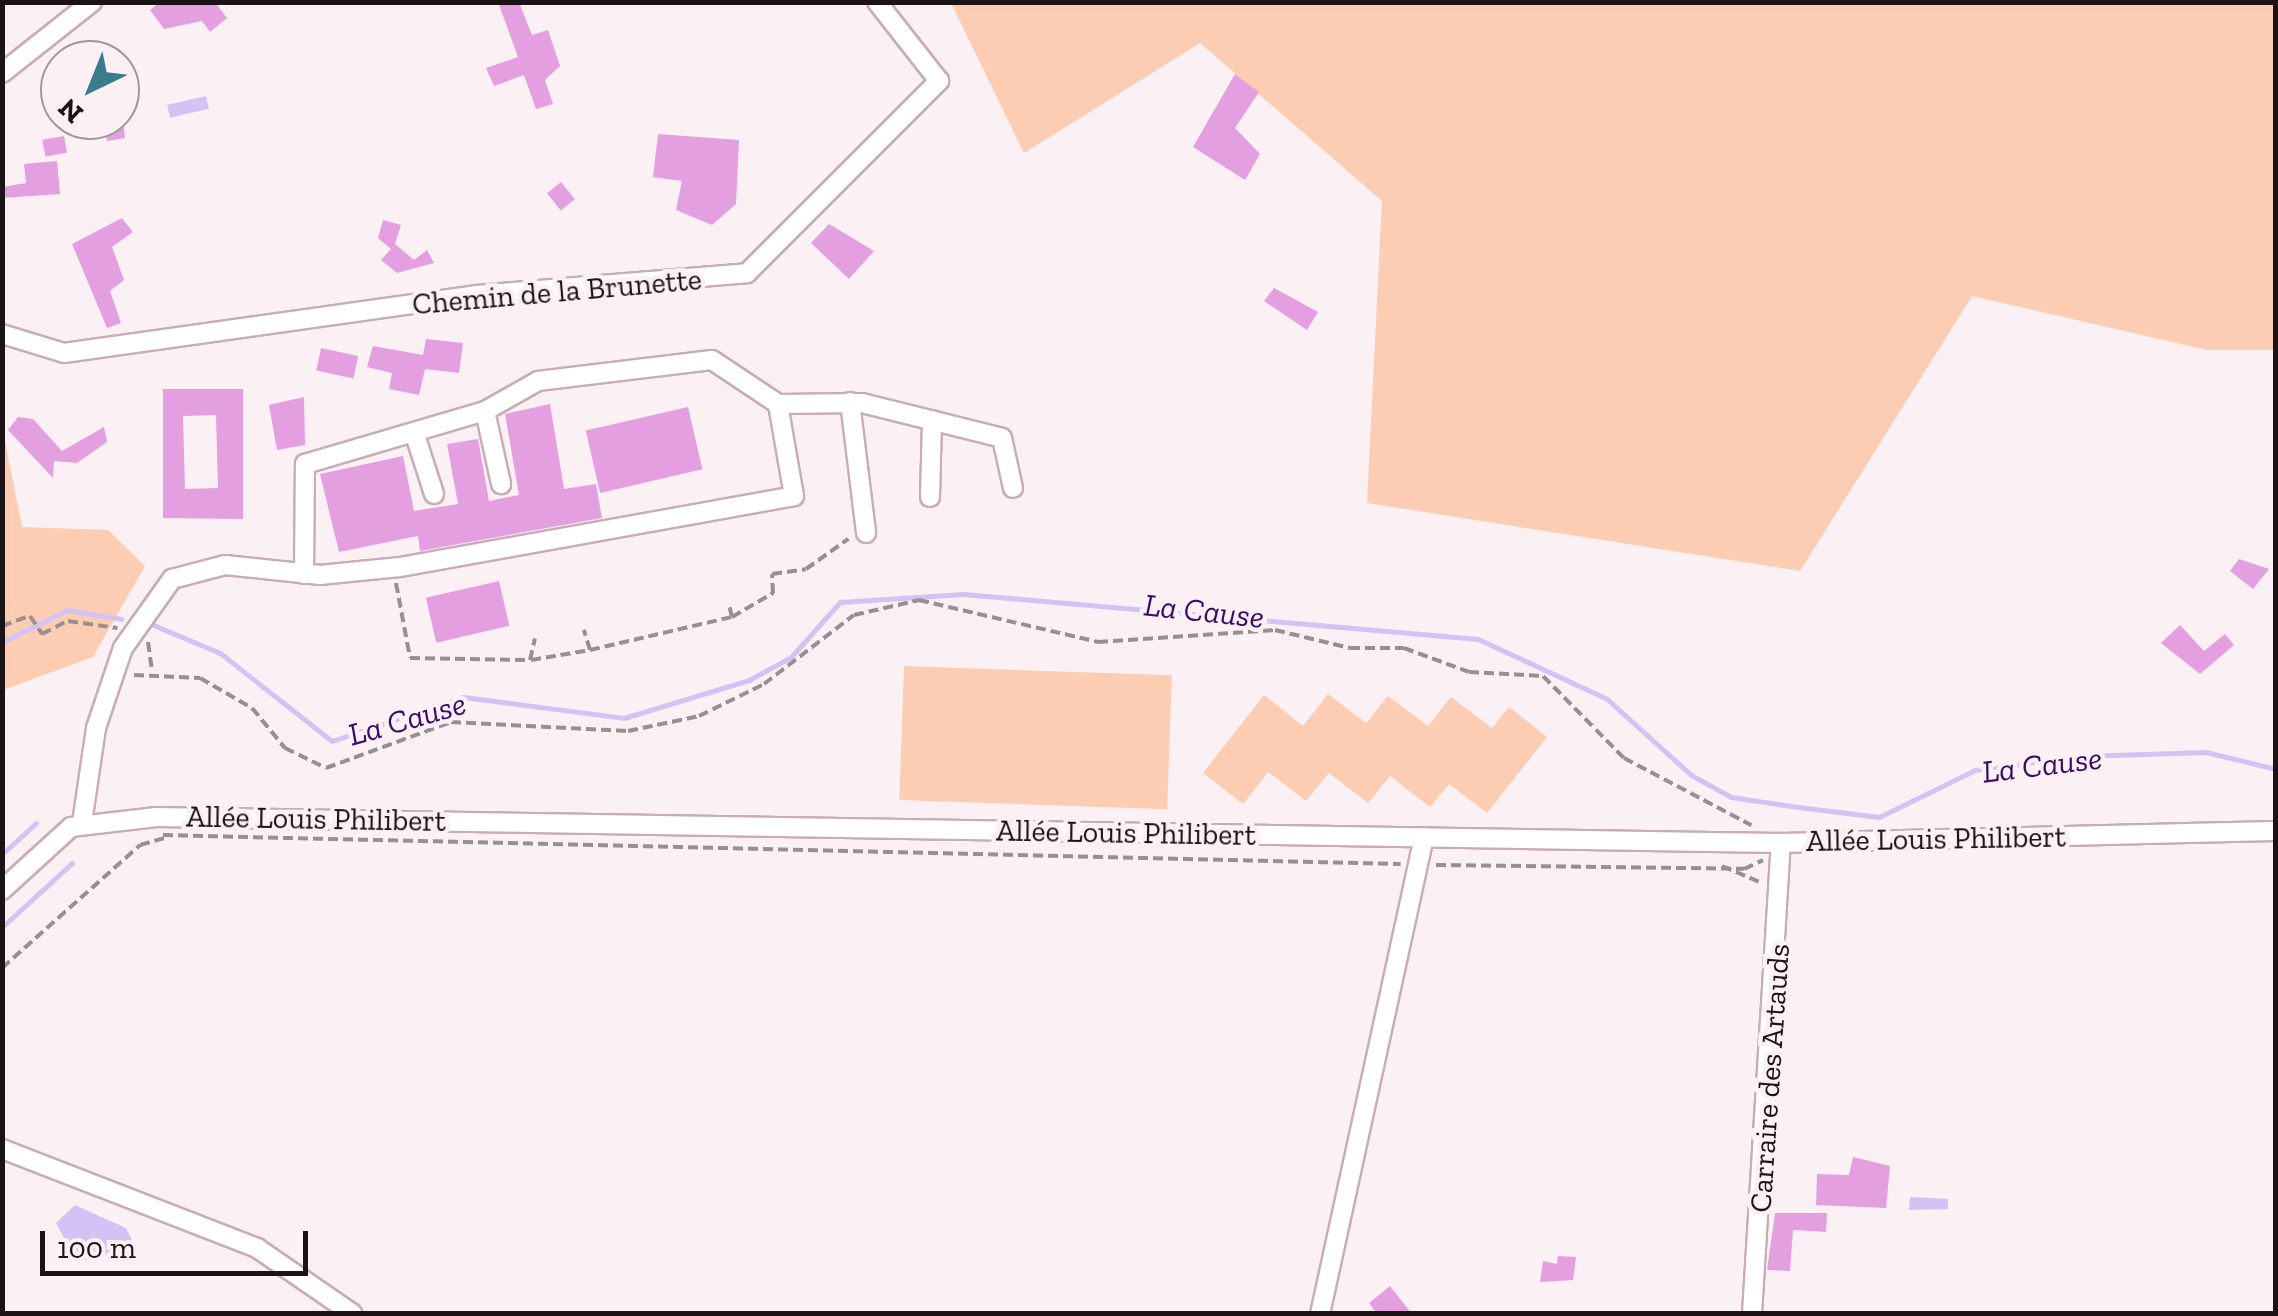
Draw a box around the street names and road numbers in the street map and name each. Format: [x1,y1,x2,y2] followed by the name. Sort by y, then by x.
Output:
[411,261,703,323] street label: Chemin de la Brunette
[186,799,446,839] street label: Allée Louis Philibert
[996,813,1256,853] street label: Allée Louis Philibert
[1806,819,2066,859] street label: Allée Louis Philibert
[1743,942,1797,1214] street label: Carraire des Artauds

